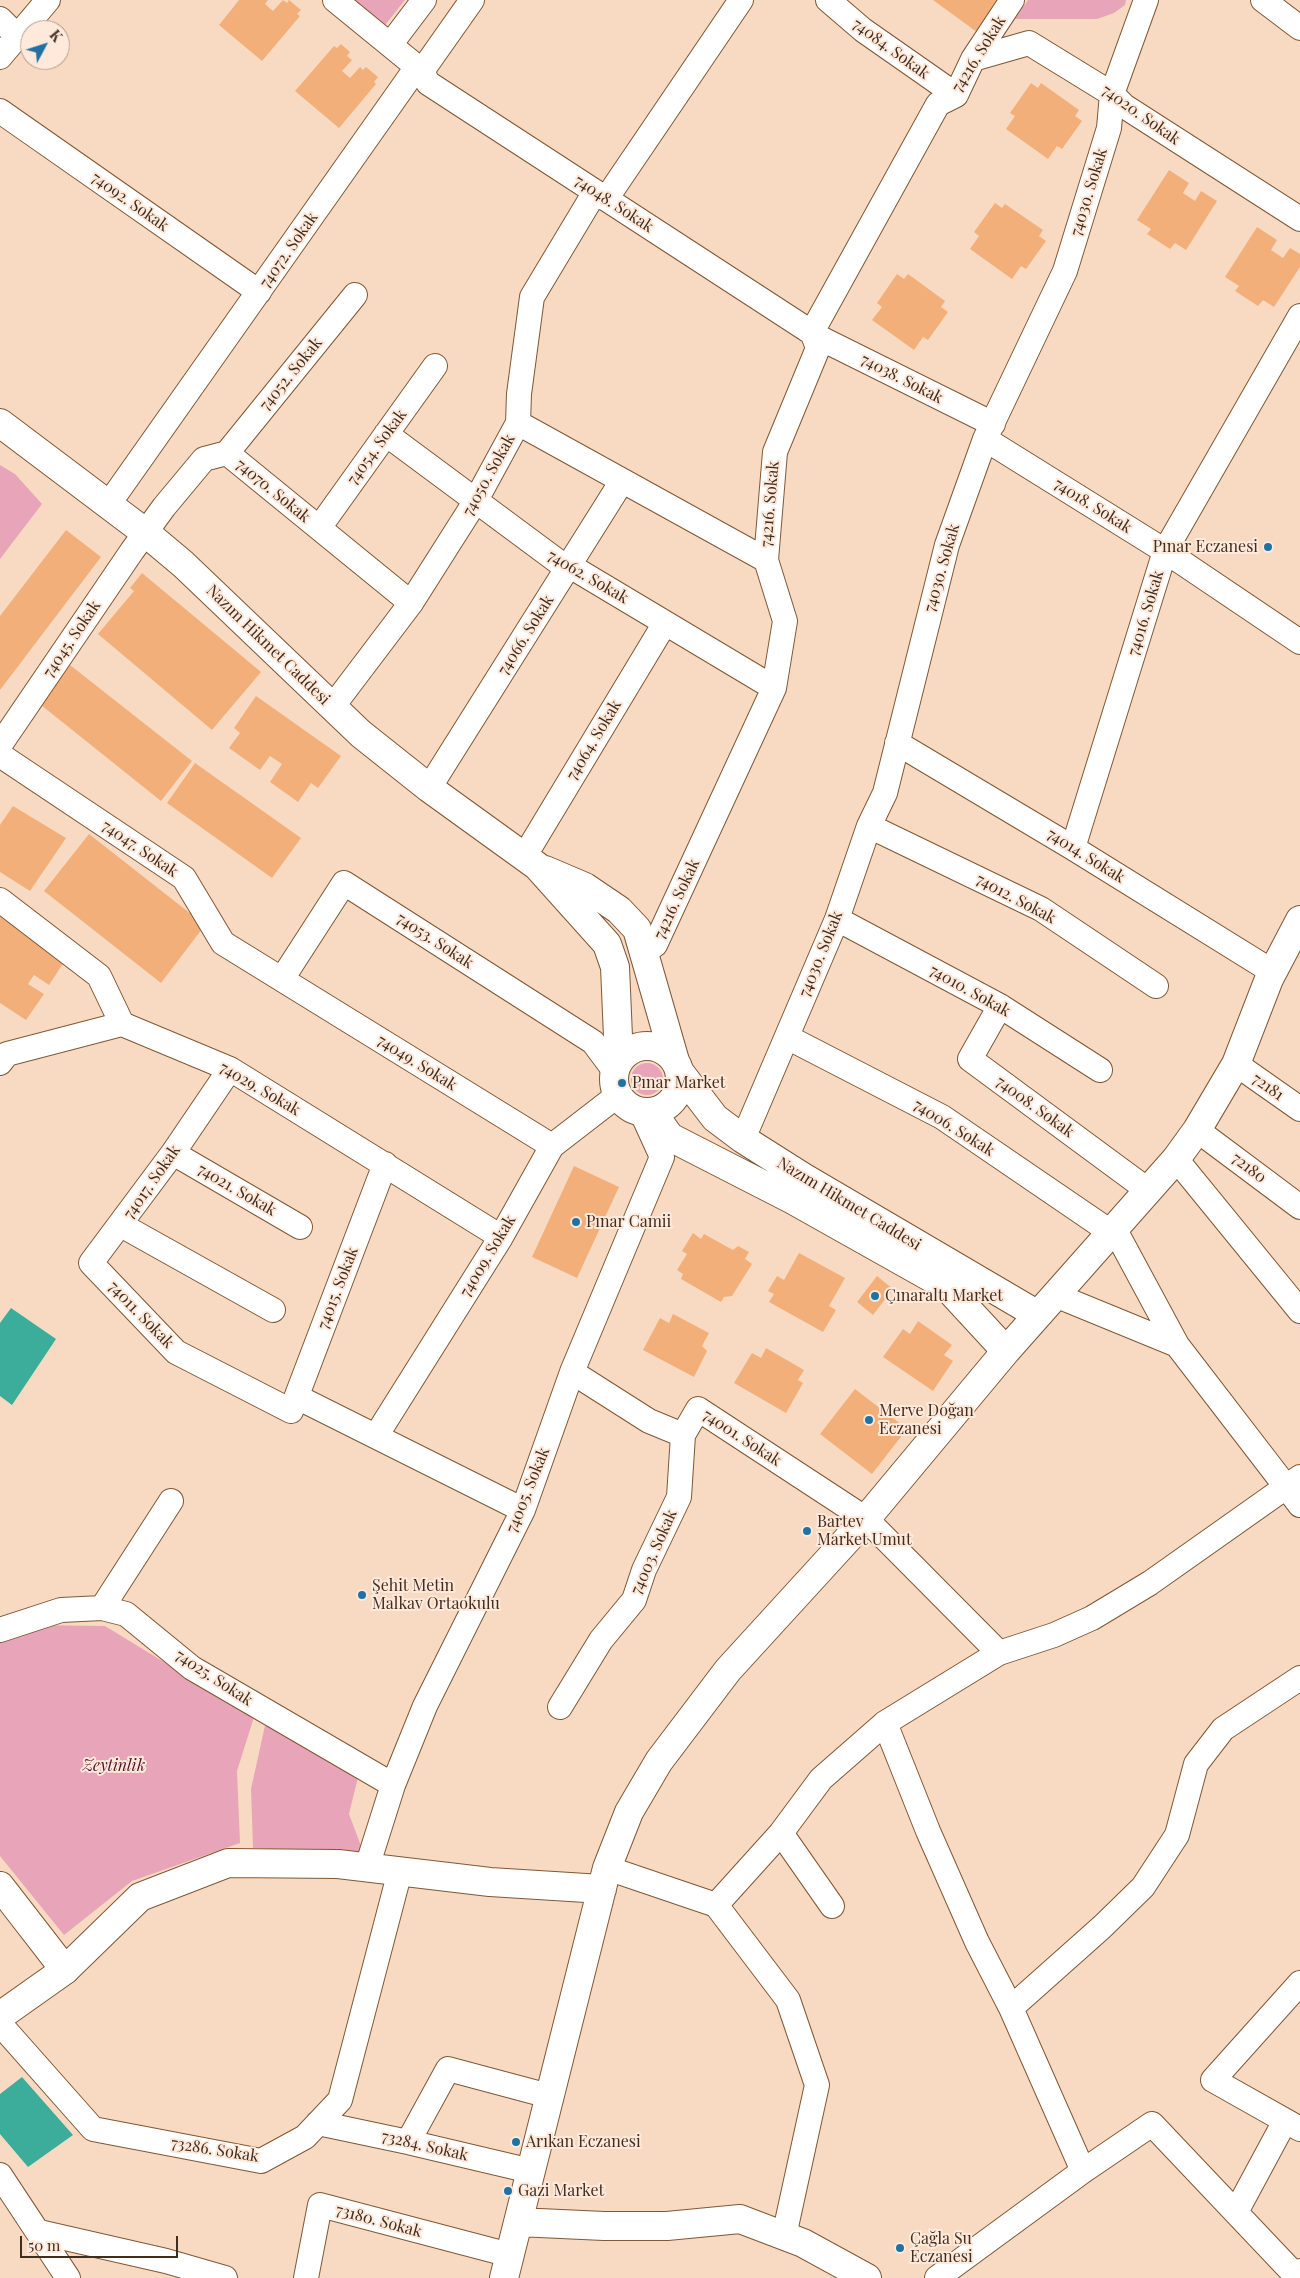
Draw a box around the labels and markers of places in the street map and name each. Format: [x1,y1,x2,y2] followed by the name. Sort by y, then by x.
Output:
[1153,537,1258,557] place label: Pınar Eczanesi
[1262,541,1274,553] marker: Pınar Eczanesi
[632,1073,725,1093] place label: Pınar Market
[616,1077,628,1089] marker: Pınar Market
[586,1212,671,1232] place label: Pınar Camii
[570,1216,582,1228] marker: Pınar Camii
[885,1286,1003,1306] place label: Çınaraltı Market
[869,1290,881,1302] marker: Çınaraltı Market
[879,1401,974,1439] place label: Merve Doğan Eczanesi
[863,1414,875,1426] marker: Merve Doğan Eczanesi
[817,1512,912,1550] place label: Bartev Market Umut
[801,1525,813,1537] marker: Bartev Market Umut
[372,1576,500,1614] place label: Şehit Metin Malkav Ortaokulu
[356,1589,368,1601] marker: Şehit Metin Malkav Ortaokulu
[526,2132,641,2152] place label: Arıkan Eczanesi
[510,2136,522,2148] marker: Arıkan Eczanesi
[518,2181,604,2201] place label: Gazi Market
[502,2185,514,2197] marker: Gazi Market
[910,2229,973,2267] place label: Çağla Su Eczanesi
[894,2242,906,2254] marker: Çağla Su Eczanesi

